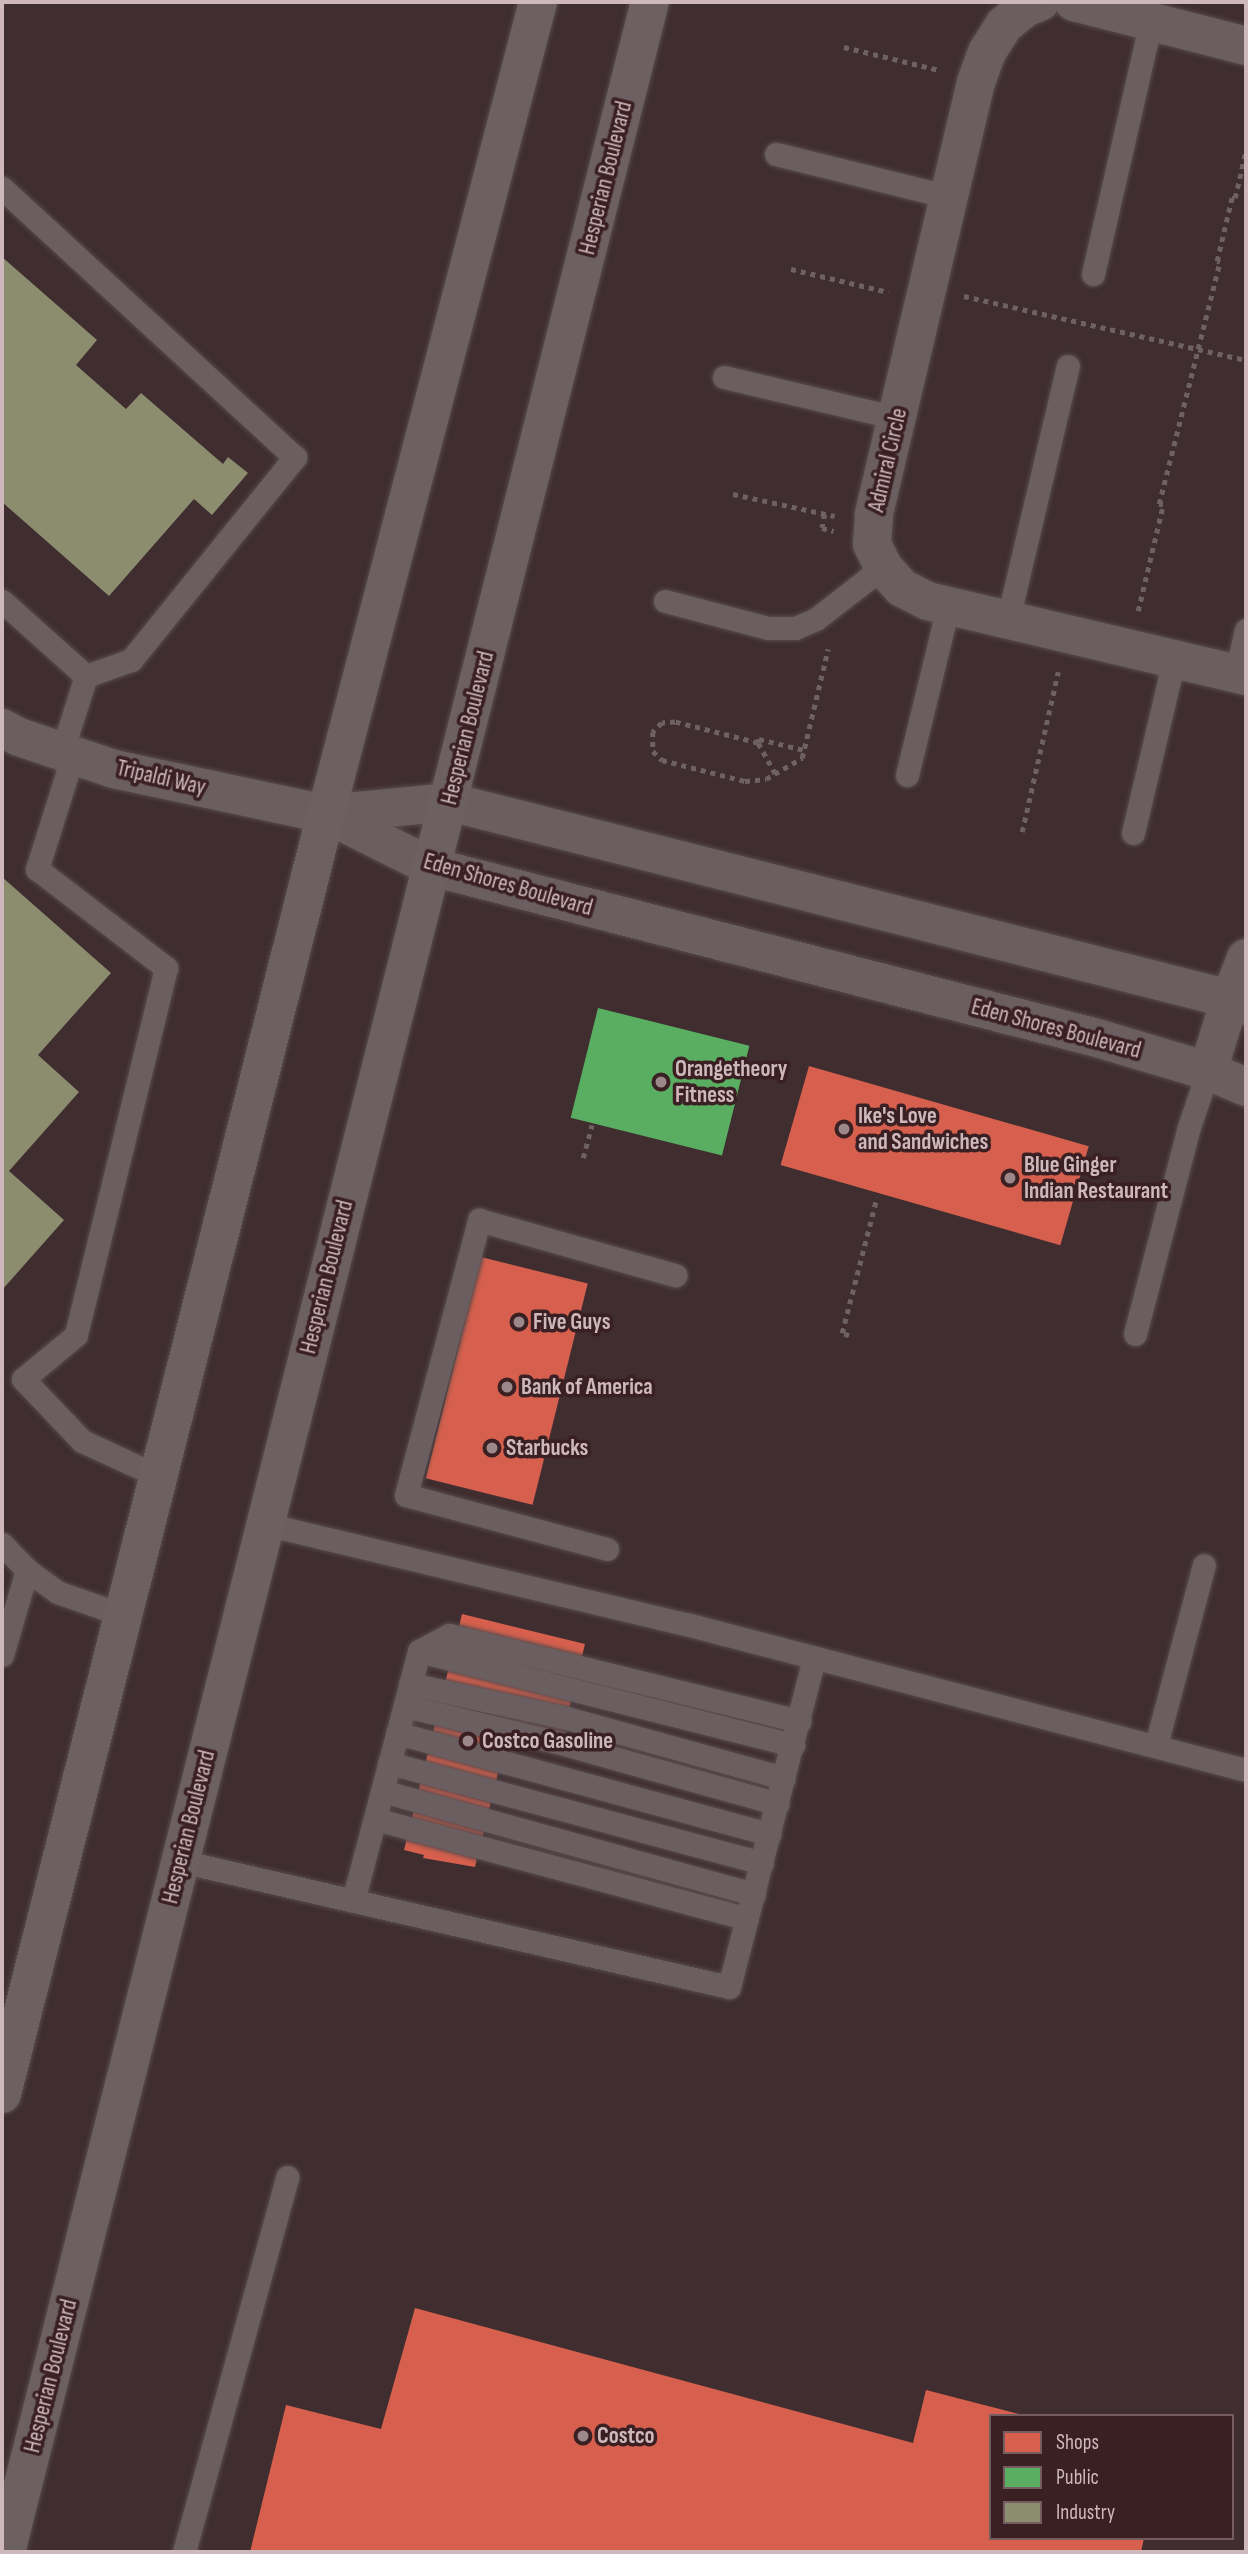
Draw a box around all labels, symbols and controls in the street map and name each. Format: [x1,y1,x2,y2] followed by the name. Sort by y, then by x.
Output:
[574,98,638,258] street label: Hesperian Boulevard
[863,405,913,515] street label: Admiral Circle
[436,648,500,808] street label: Hesperian Boulevard
[114,754,208,802] street label: Tripaldi Way
[420,848,596,922] street label: Eden Shores Boulevard
[968,993,1144,1065] street label: Eden Shores Boulevard
[675,1055,787,1109] place label: Orangetheory Fitness
[653,1074,669,1090] marker: Orangetheory Fitness
[858,1102,988,1156] place label: Ike's Love and Sandwiches
[836,1121,852,1137] marker: Ike's Love and Sandwiches
[1024,1151,1168,1205] place label: Blue Ginger Indian Restaurant
[1002,1170,1018,1186] marker: Blue Ginger Indian Restaurant
[295,1197,359,1357] street label: Hesperian Boulevard
[533,1308,611,1336] place label: Five Guys
[511,1314,527,1330] marker: Five Guys
[521,1373,653,1401] place label: Bank of America
[499,1379,515,1395] marker: Bank of America
[506,1434,588,1462] place label: Starbucks
[484,1440,500,1456] marker: Starbucks
[482,1727,613,1755] place label: Costco Gasoline
[460,1733,476,1749] marker: Costco Gasoline
[157,1747,221,1907] street label: Hesperian Boulevard
[19,2296,83,2456] street label: Hesperian Boulevard
[989,2414,1234,2540] legend
[597,2422,655,2450] place label: Costco
[575,2428,591,2444] marker: Costco
[1056,2430,1099,2455] text: Shops
[1056,2465,1099,2490] text: Public
[1056,2500,1115,2525] text: Industry

